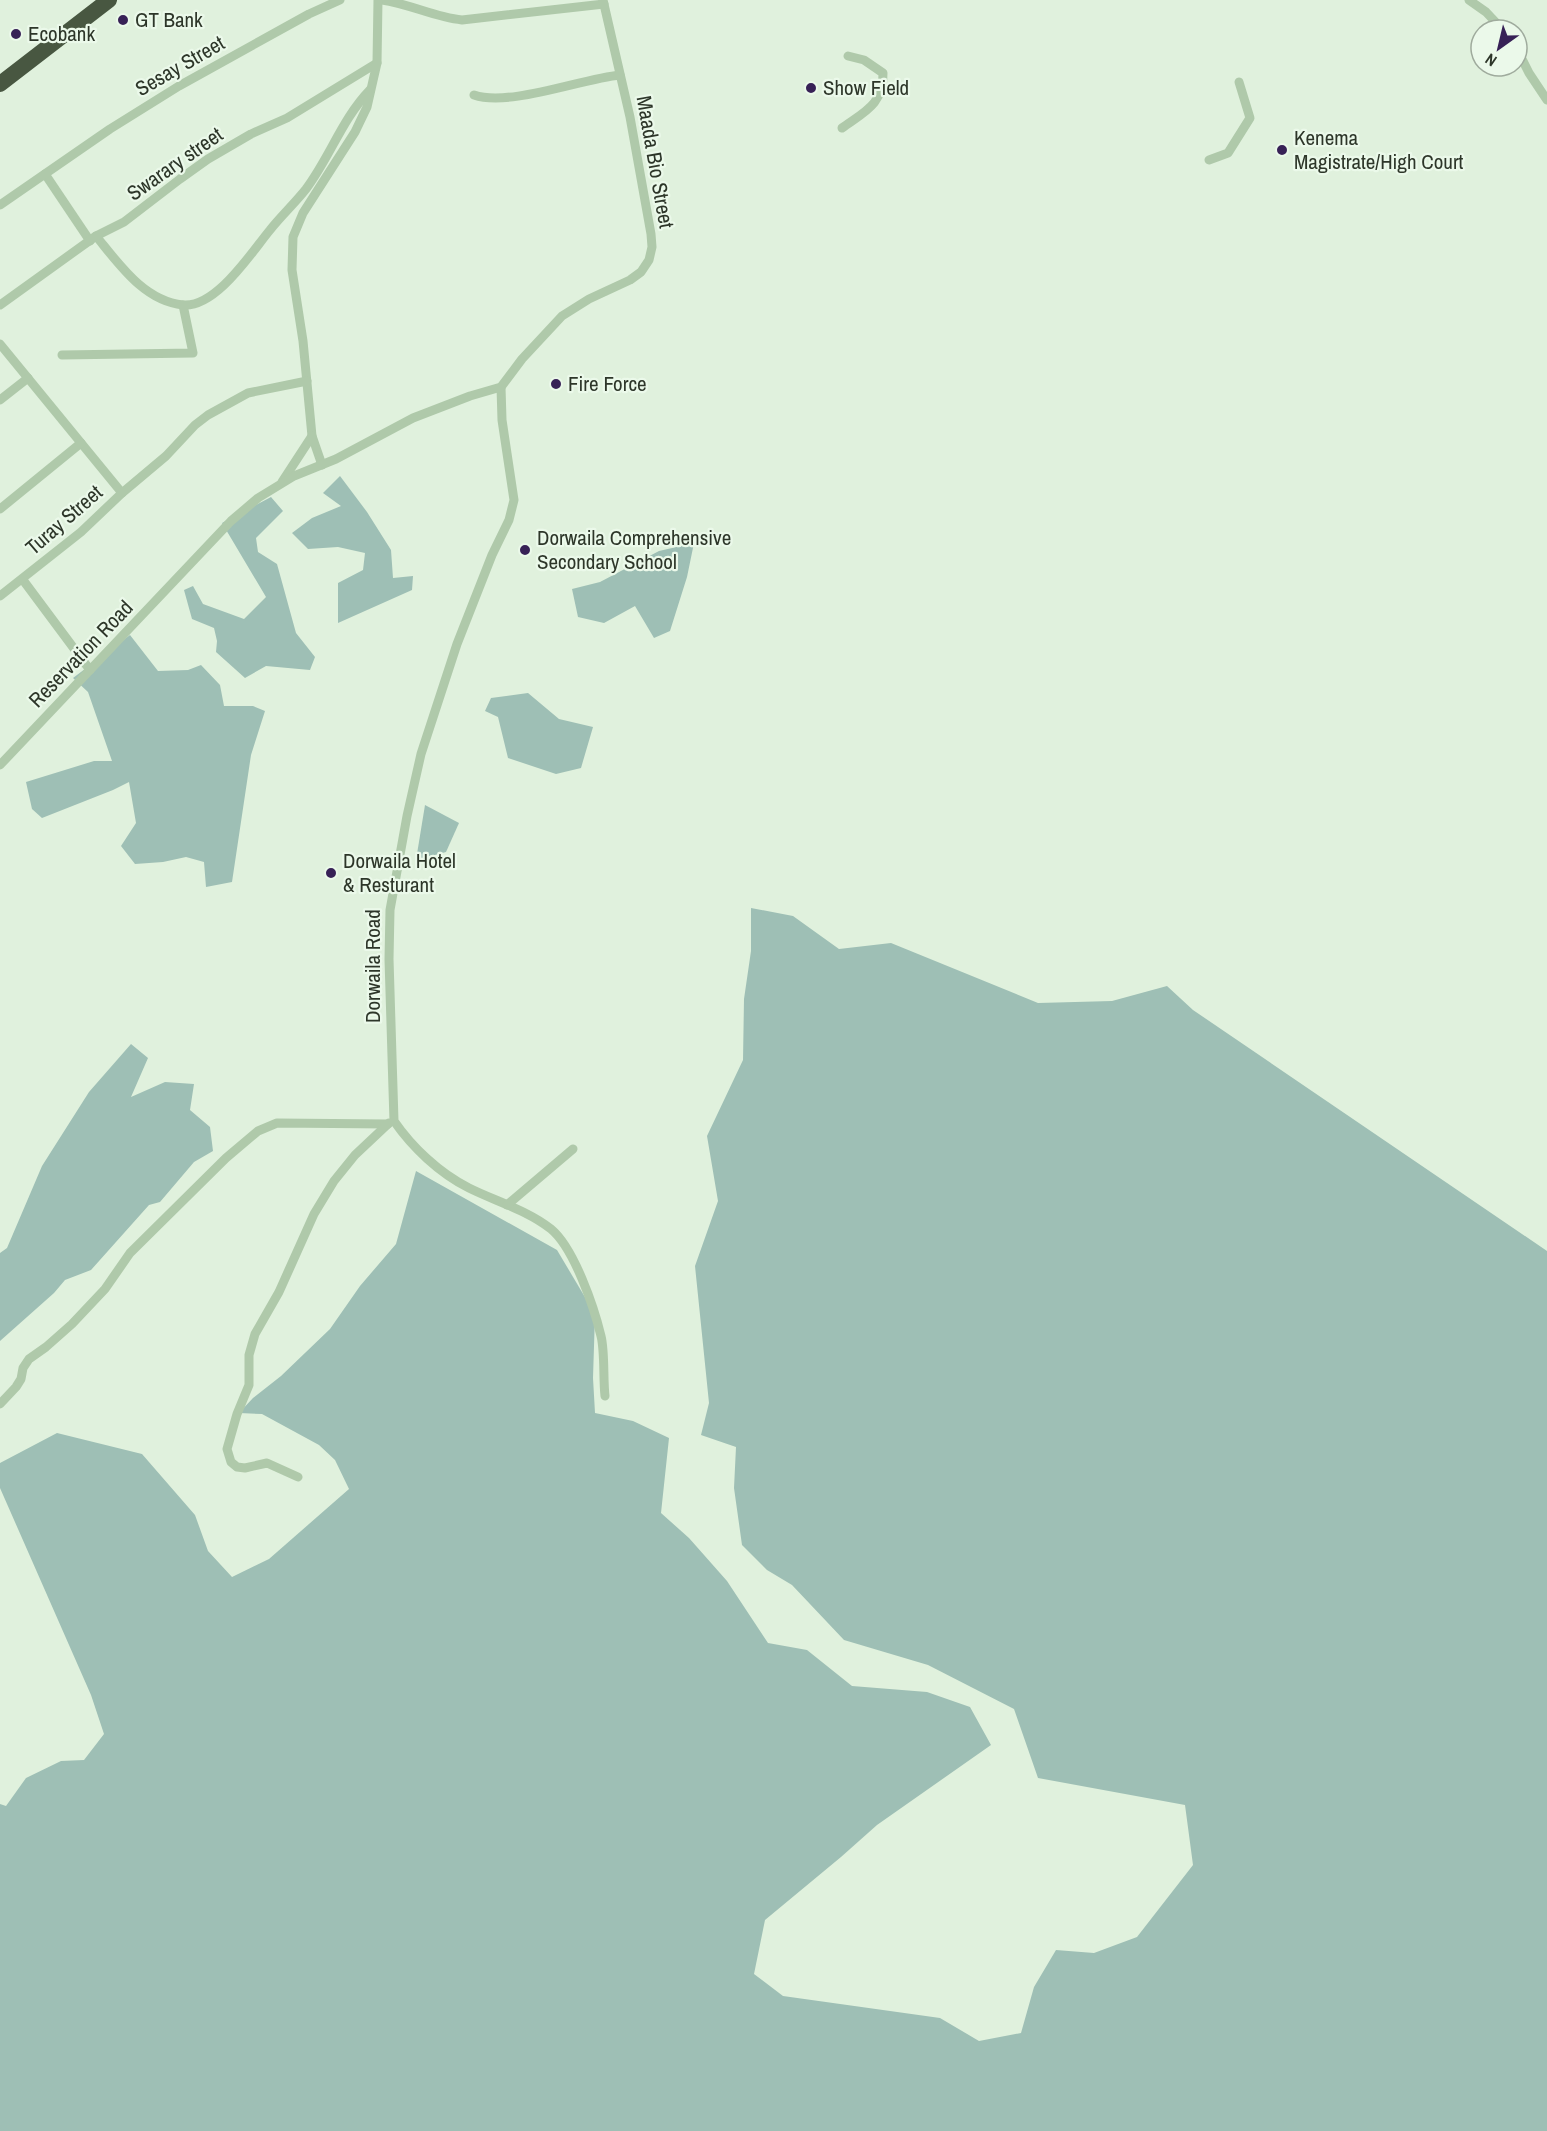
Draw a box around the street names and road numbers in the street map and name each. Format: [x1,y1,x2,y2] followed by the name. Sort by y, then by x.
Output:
[130,28,230,103] street label: Sesay Street
[630,93,681,231] street label: Maada Bio Street
[121,120,229,207] street label: Swarary street
[19,478,109,561] street label: Turay Street
[22,594,139,714] street label: Reservation Road
[358,909,387,1023] street label: Dorwaila Road

